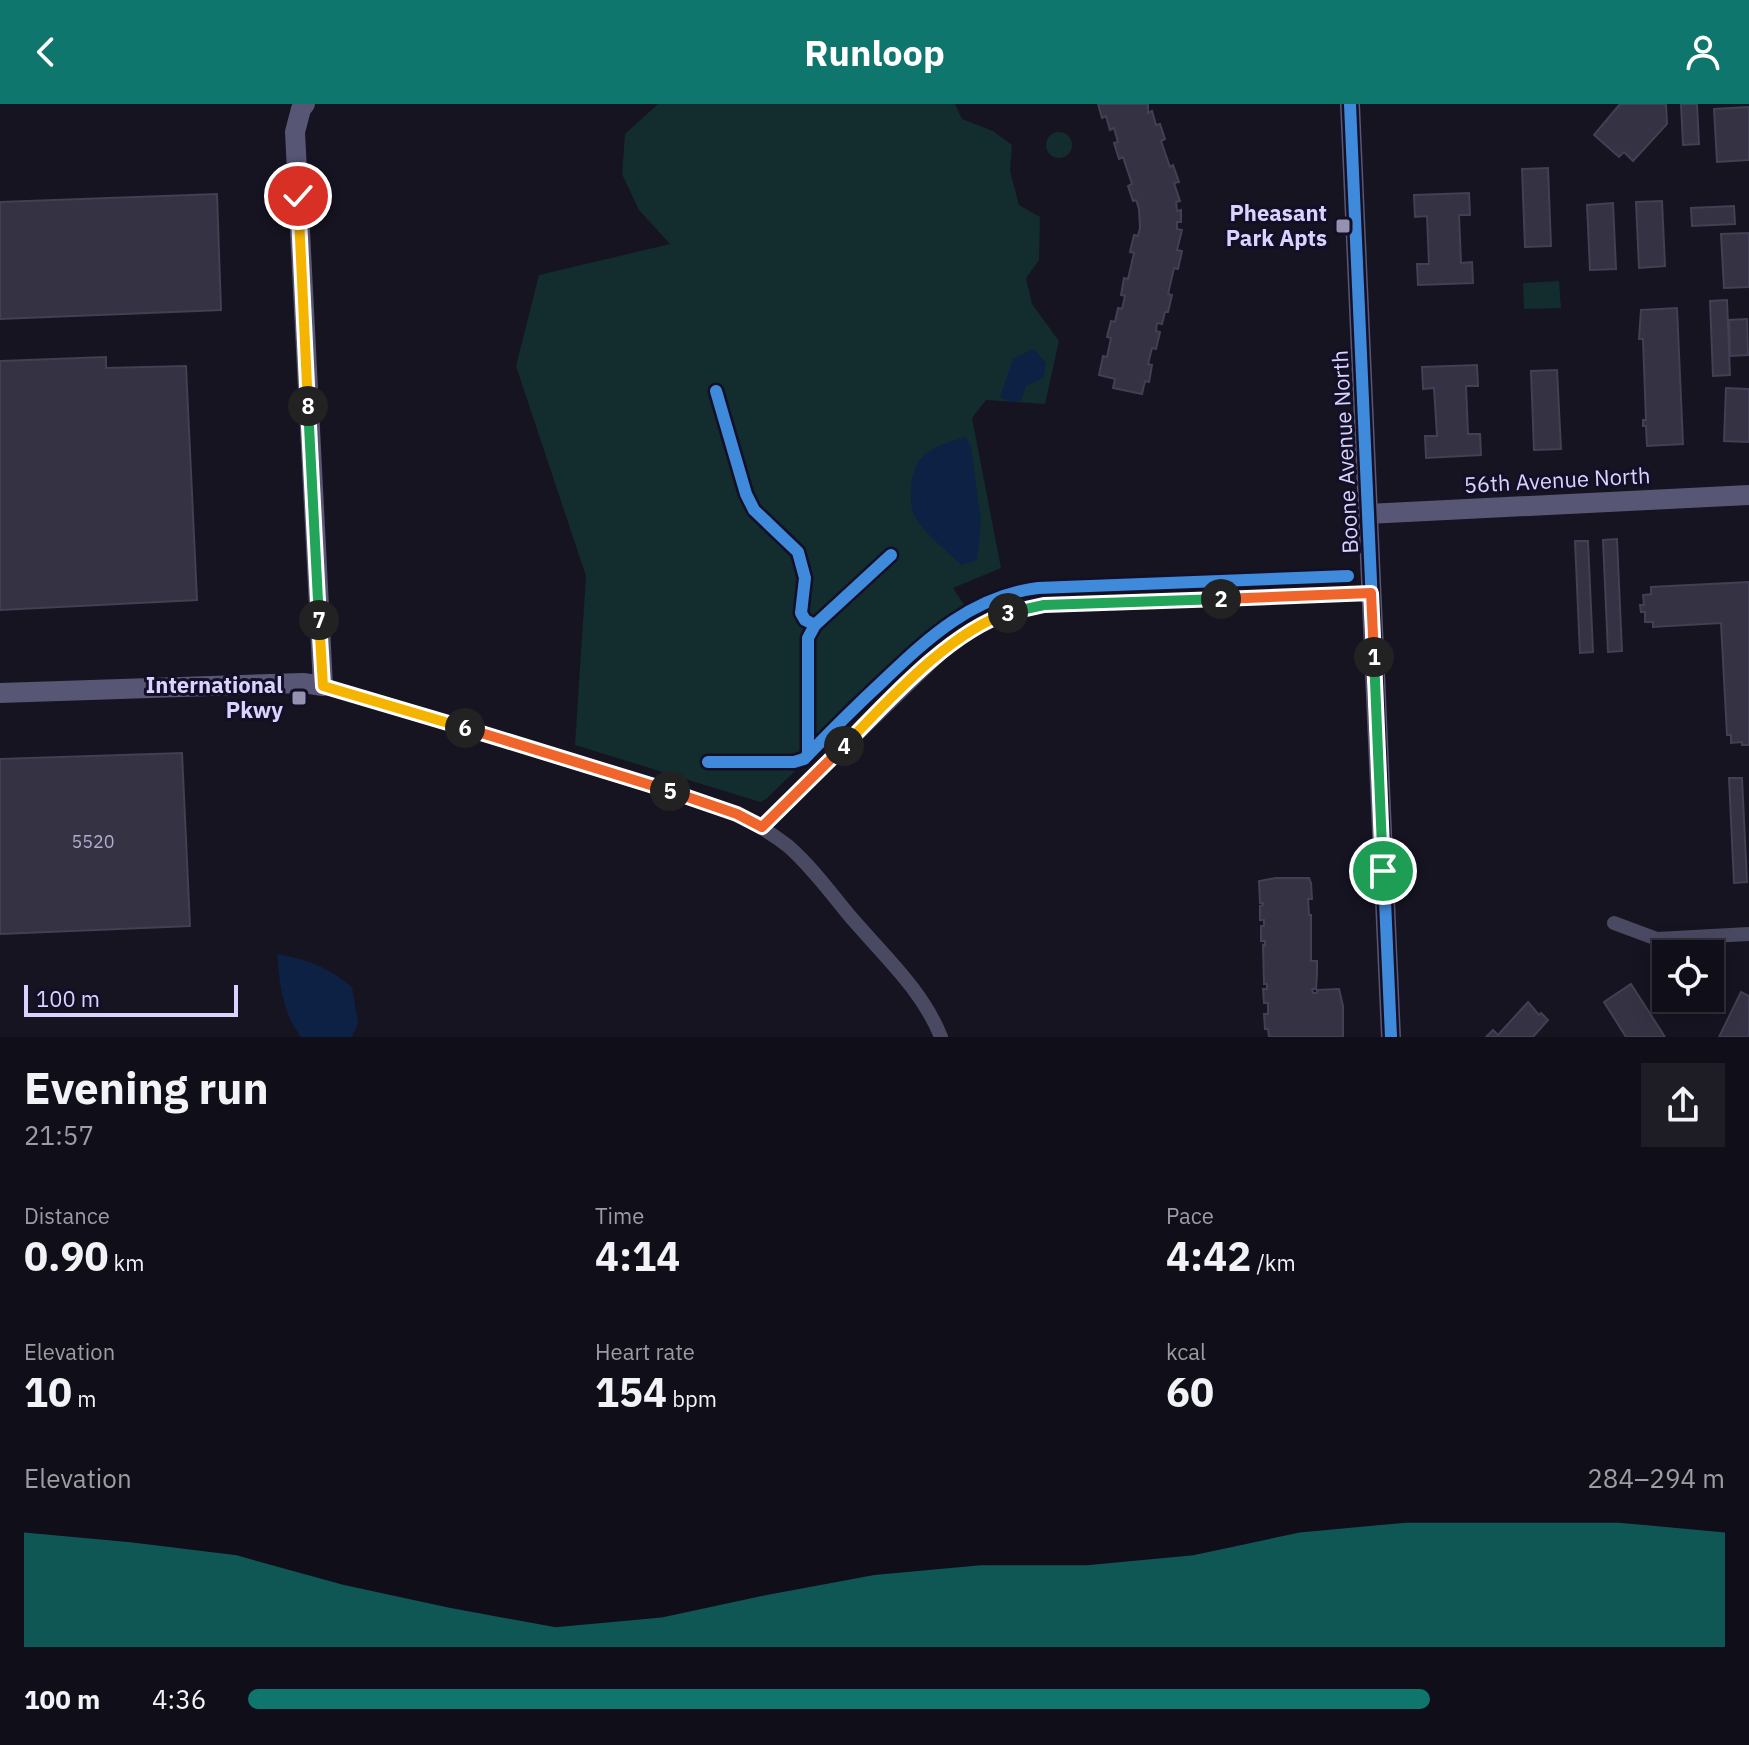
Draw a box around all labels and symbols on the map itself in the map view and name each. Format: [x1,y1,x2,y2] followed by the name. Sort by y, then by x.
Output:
[264,162,332,230] pin
[1226,198,1327,252] place label: Pheasant Park Apts
[1334,217,1352,235] marker: Pheasant Park Apts
[1325,350,1364,554] street label: Boone Avenue North
[288,386,328,426] pin: 8
[1463,460,1651,499] street label: 56th Avenue North
[1201,579,1241,619] pin: 2
[988,593,1028,633] pin: 3
[299,600,339,640] pin: 7
[1354,637,1394,677] pin: 1
[146,670,283,724] place label: International Pkwy
[290,689,308,707] marker: International Pkwy
[445,708,485,748] pin: 6
[824,726,864,766] pin: 4
[650,771,690,811] pin: 5
[71,830,115,853] house number: 5520
[1349,837,1417,905] pin
[24,981,238,1017] scale bar

